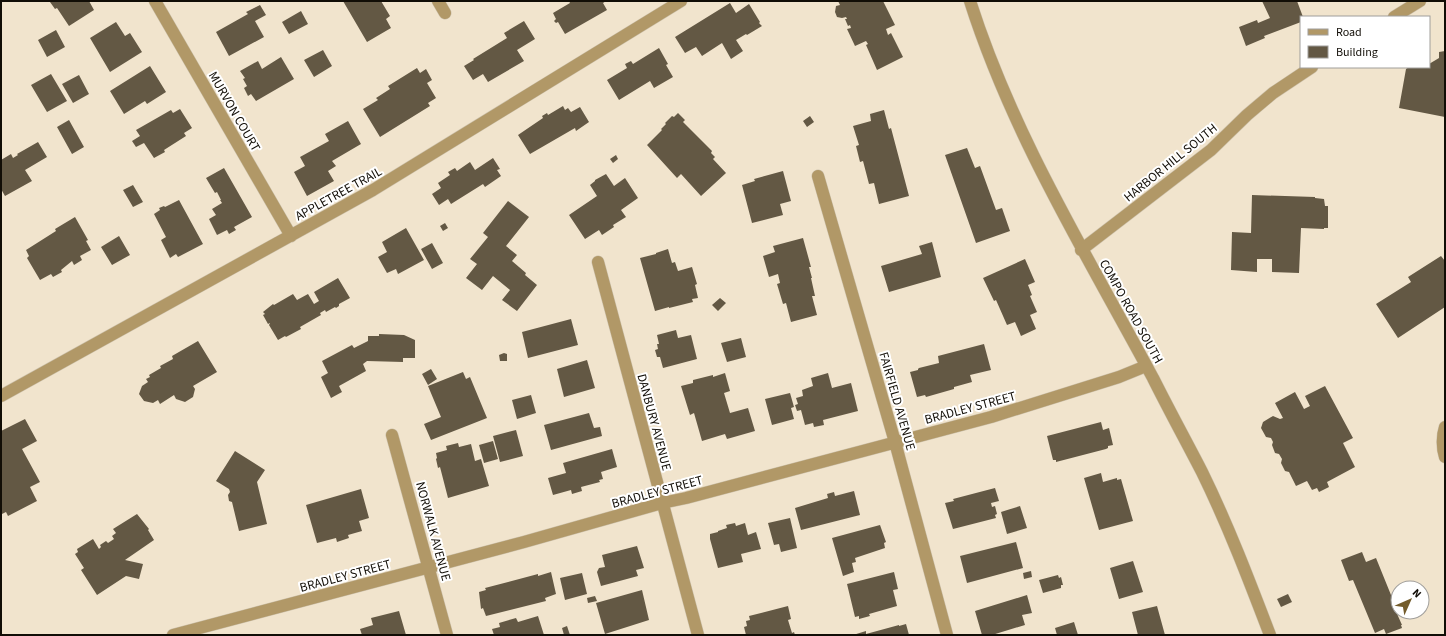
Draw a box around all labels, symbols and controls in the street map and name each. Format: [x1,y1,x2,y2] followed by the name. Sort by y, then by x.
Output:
[1300,16,1430,68] legend
[1336,24,1362,41] text: Road
[1336,44,1378,61] text: Building
[204,68,264,155] street label: MURVON COURT
[1120,119,1221,206] street label: HARBOR HILL SOUTH
[292,163,385,225] street label: APPLETREE TRAIL
[1095,256,1167,367] street label: COMPO ROAD SOUTH
[874,350,920,453] street label: FAIRFIELD AVENUE
[632,372,676,473] street label: DANBURY AVENUE
[923,387,1018,429] street label: BRADLEY STREET
[610,471,705,513] street label: BRADLEY STREET
[411,480,455,583] street label: NORWALK AVENUE
[298,555,393,597] street label: BRADLEY STREET
[1390,580,1430,620] north arrow
[1409,585,1425,601] text: N

